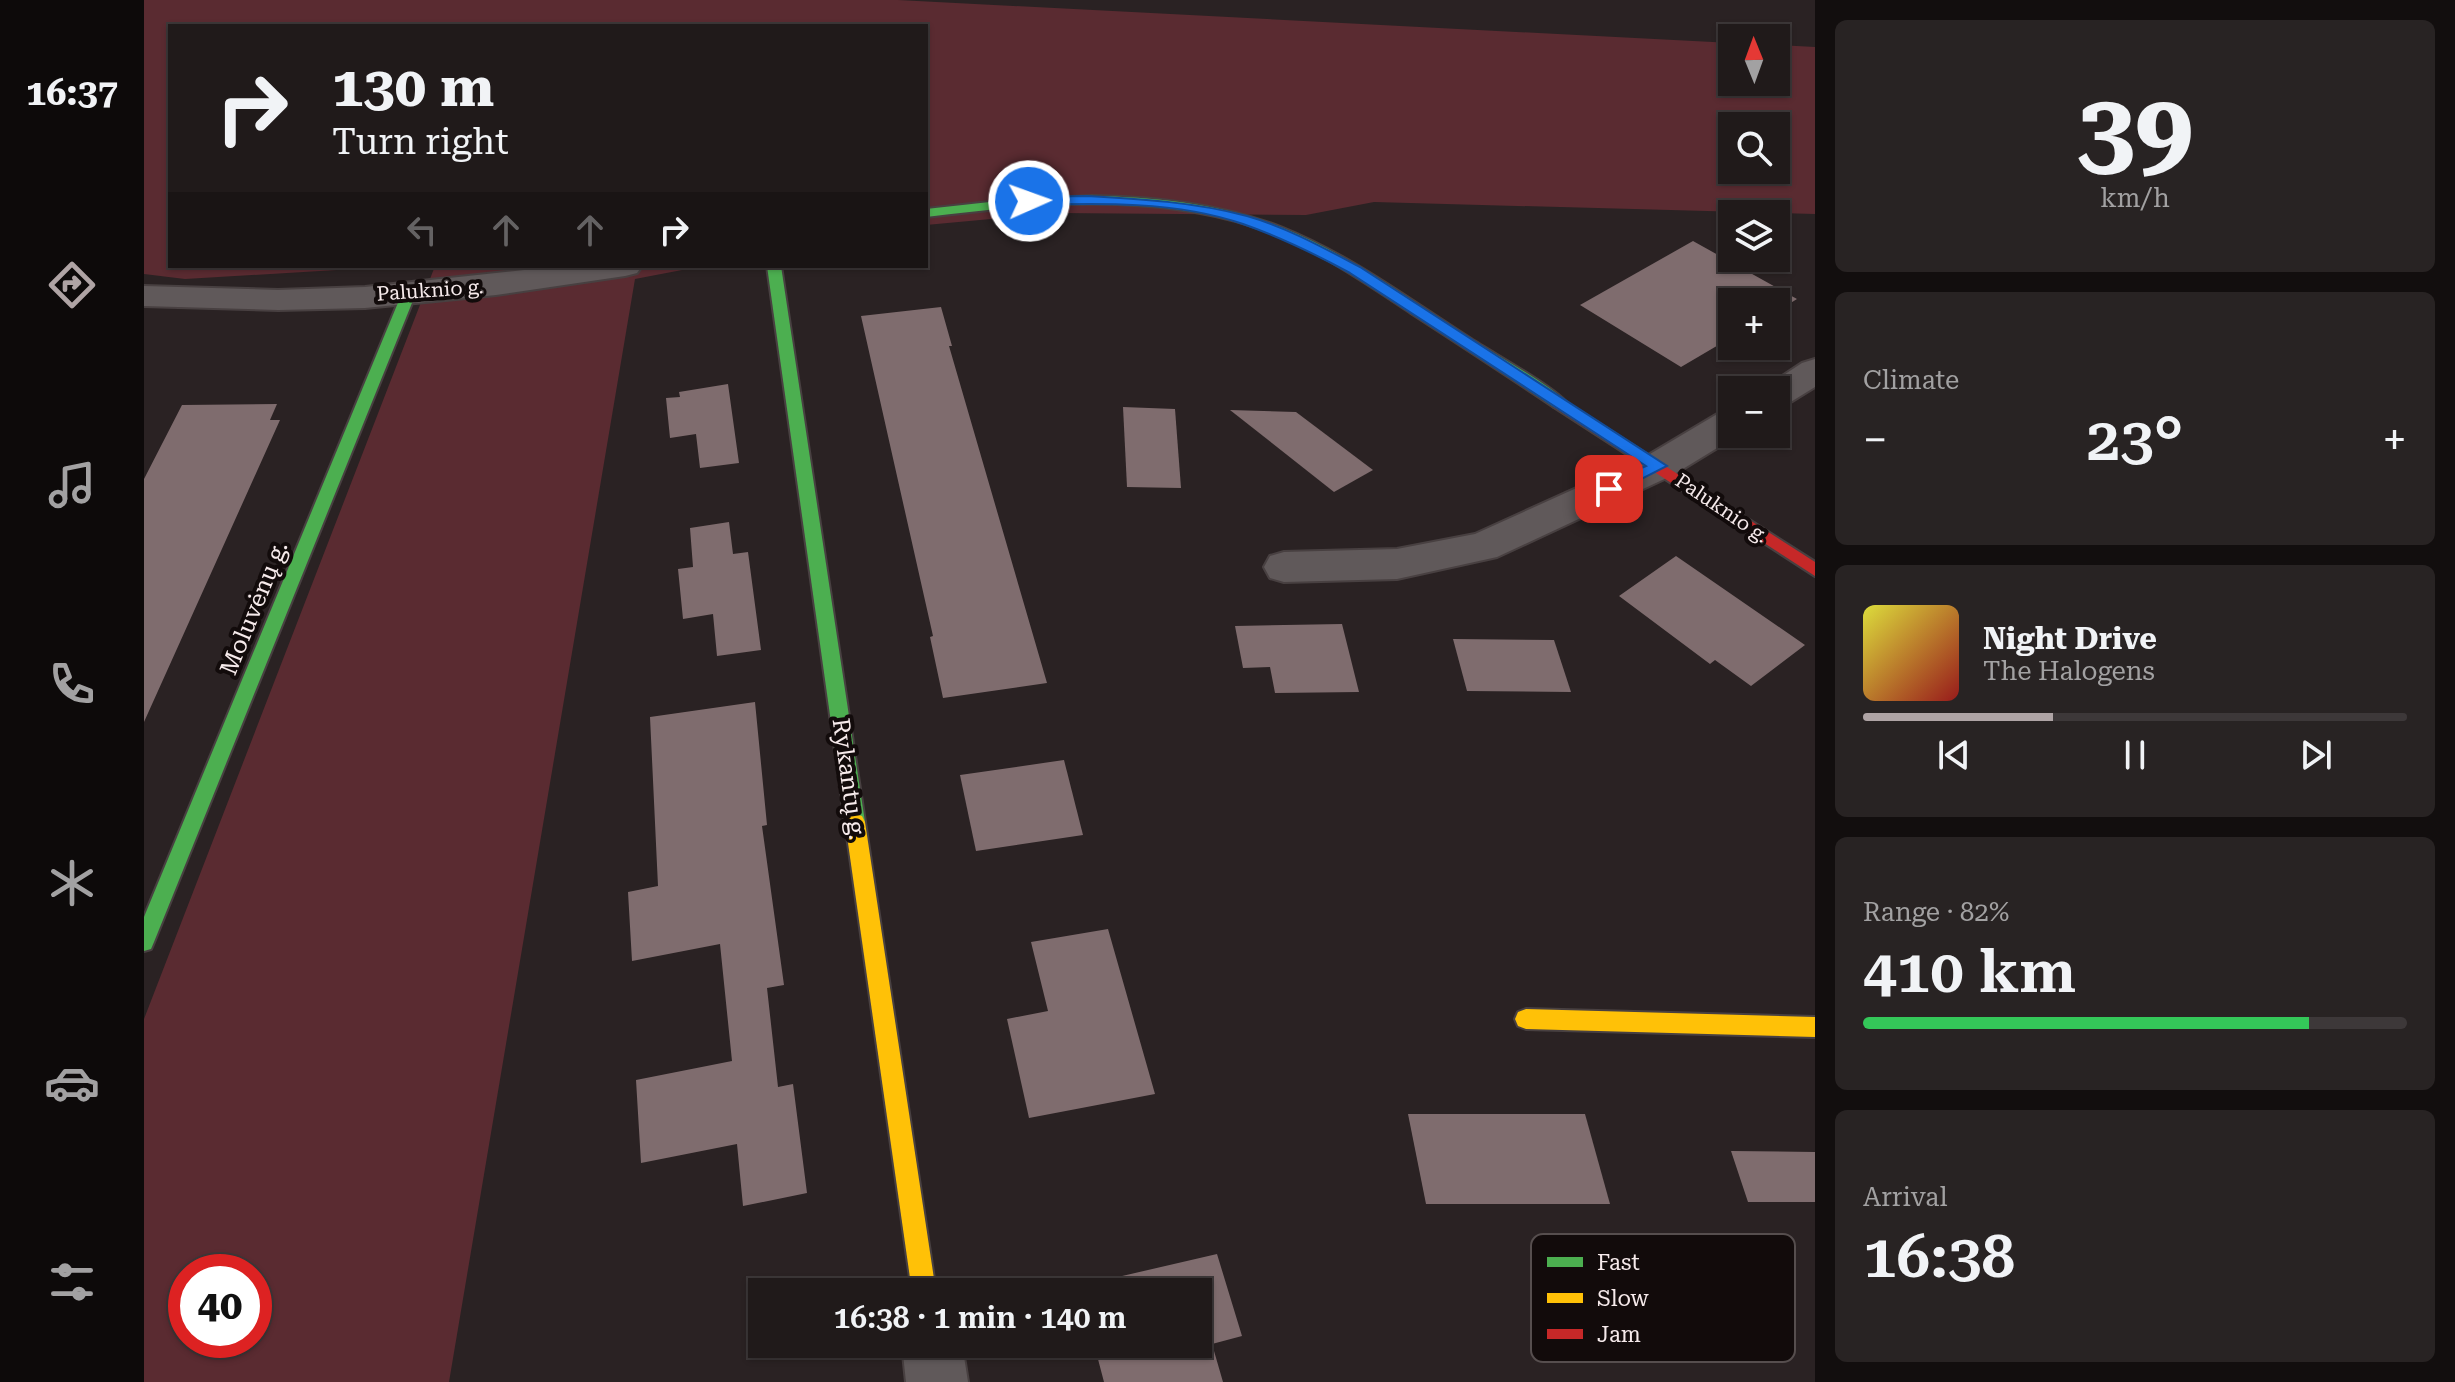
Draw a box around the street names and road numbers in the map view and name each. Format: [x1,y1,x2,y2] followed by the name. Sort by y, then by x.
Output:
[376,274,484,306] street label: Paluknio g.
[1671,468,1773,548] street label: Paluknio g.
[214,537,294,679] street label: Moluvėnų g.
[827,716,871,842] street label: Rykantų g.

